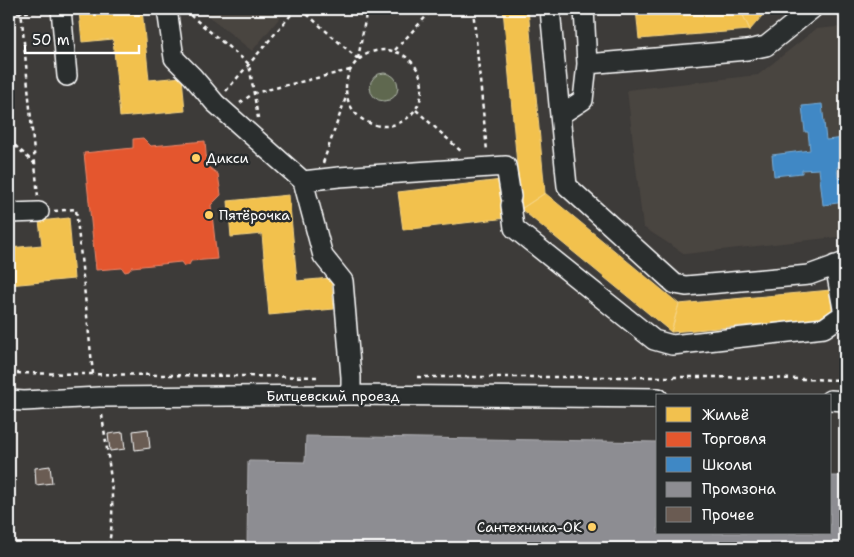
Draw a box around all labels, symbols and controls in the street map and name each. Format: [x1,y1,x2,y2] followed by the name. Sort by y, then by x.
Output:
[25,22,139,54] scale bar
[32,30,70,50] text: 50 m
[206,149,249,167] place label: Дикси
[190,152,202,164] marker: Дикси
[219,206,290,224] place label: Пятёрочка
[203,209,215,221] marker: Пятёрочка
[266,387,400,405] street label: Битцевский проезд
[656,394,832,534] legend
[702,405,749,425] text: Жильё
[702,429,767,449] text: Торговля
[702,455,752,475] text: Школы
[702,479,777,499] text: Промзона
[702,505,754,525] text: Прочее
[477,518,582,536] place label: Сантехника-ОК
[586,521,598,533] marker: Сантехника-ОК

